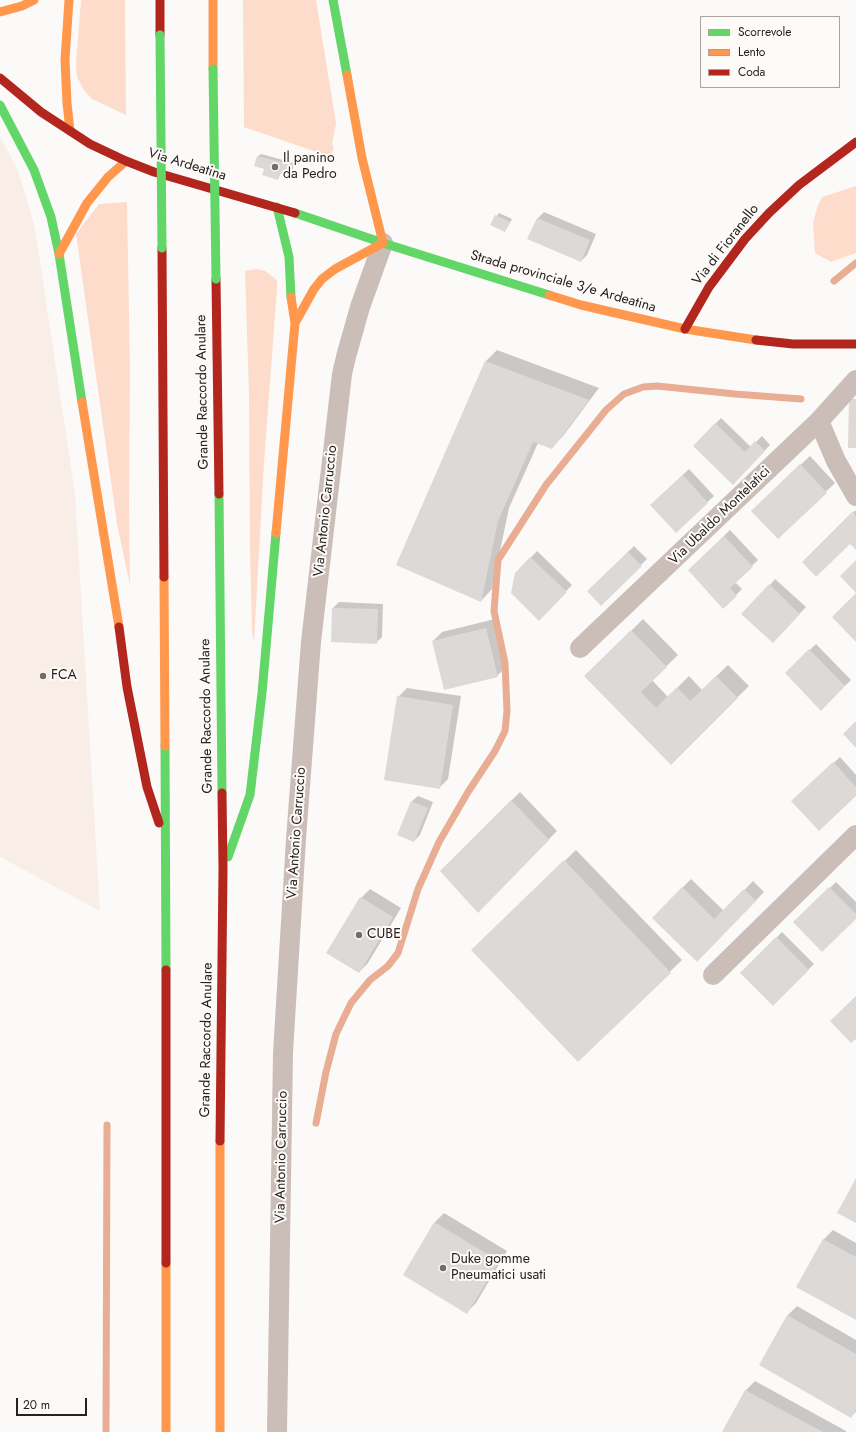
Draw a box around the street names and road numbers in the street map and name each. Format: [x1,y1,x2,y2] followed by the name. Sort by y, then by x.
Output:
[146,145,228,185] street label: Via Ardeatina
[689,201,763,289] street label: Via di Fioranello
[468,247,658,317] street label: Strada provinciale 3/e Ardeatina
[193,314,213,470] street label: Grande Raccordo Anulare
[311,444,341,578] street label: Via Antonio Carruccio
[666,463,774,569] street label: Via Ubaldo Montelatici
[197,638,217,794] street label: Grande Raccordo Anulare
[284,766,310,900] street label: Via Antonio Carruccio
[197,962,217,1118] street label: Grande Raccordo Anulare
[272,1091,292,1223] street label: Via Antonio Carruccio

